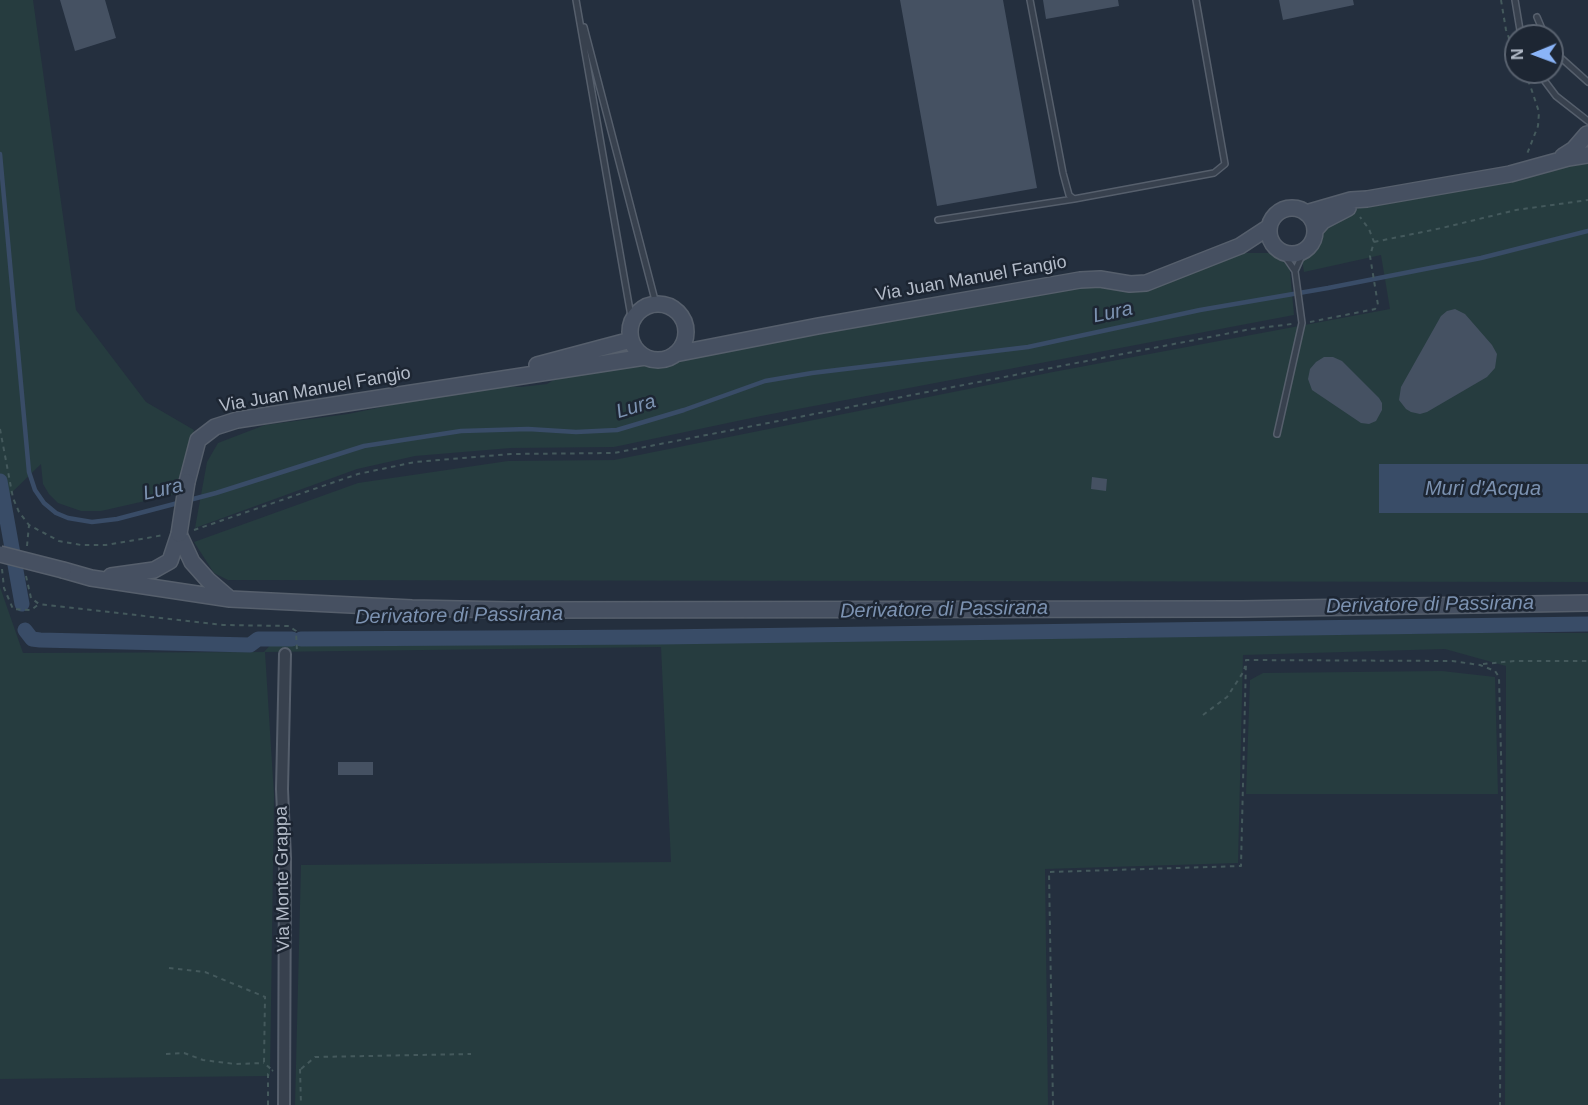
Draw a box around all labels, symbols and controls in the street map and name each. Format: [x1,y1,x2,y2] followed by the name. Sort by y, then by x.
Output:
[1504,24,1564,84] north arrow
[1509,48,1526,60] text: N
[874,252,1068,306] street label: Via Juan Manuel Fangio
[1091,297,1135,329] water label: Lura
[218,363,412,417] street label: Via Juan Manuel Fangio
[613,390,659,424] water label: Lura
[141,474,185,506] water label: Lura
[1425,477,1541,501] water label: Muri d'Acqua
[1326,591,1534,619] water label: Derivatore di Passirana
[840,596,1048,624] water label: Derivatore di Passirana
[355,602,563,630] water label: Derivatore di Passirana
[271,806,295,952] street label: Via Monte Grappa

